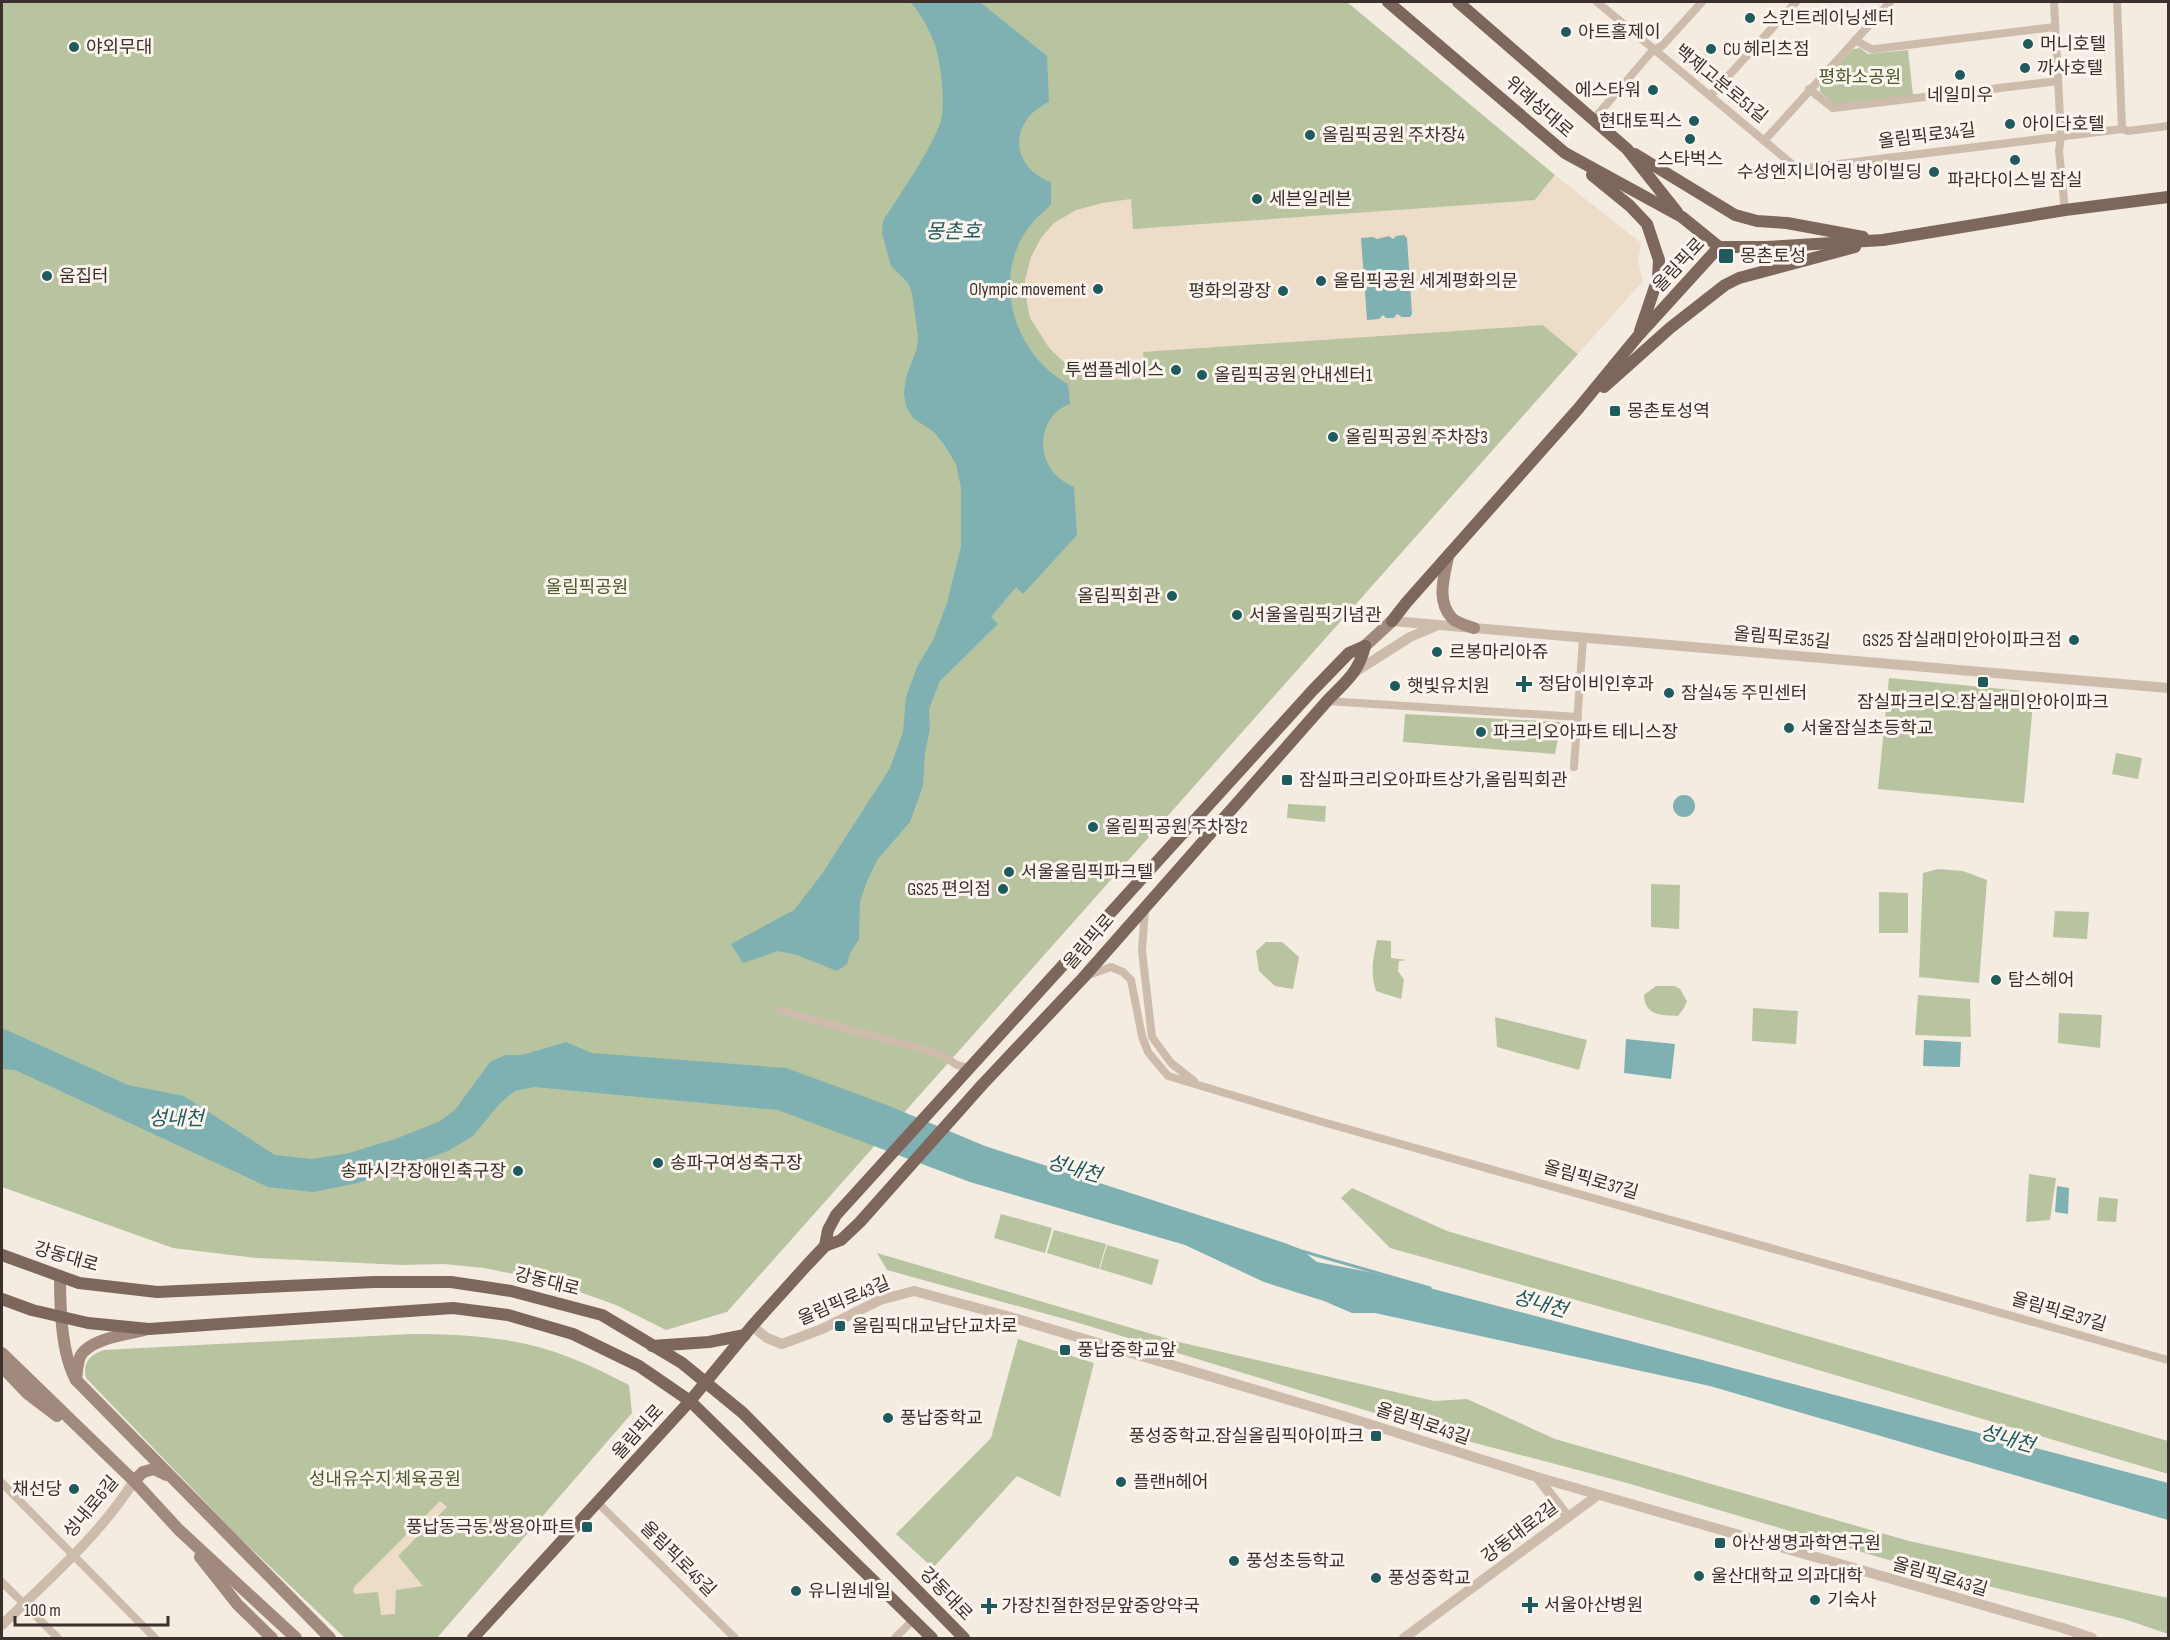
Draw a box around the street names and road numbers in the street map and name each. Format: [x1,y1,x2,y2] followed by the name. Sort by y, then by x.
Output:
[1671,40,1771,128] street label: 백제고분로51길
[1501,72,1577,142] street label: 위례성대로
[1877,120,1977,152] street label: 올림픽로34길
[1649,234,1709,296] street label: 올림픽로
[1732,623,1832,653] street label: 올림픽로35길
[1059,910,1119,974] street label: 올림픽로
[1541,1156,1641,1204] street label: 올림픽로37길
[31,1238,101,1276] street label: 강동대로
[512,1264,582,1300] street label: 강동대로
[795,1272,893,1330] street label: 올림픽로43길
[2009,1288,2109,1336] street label: 올림픽로37길
[1373,1399,1473,1449] street label: 올림픽로43길
[608,1400,668,1464] street label: 올림픽로
[59,1472,123,1542] street label: 성내로6길
[1478,1496,1562,1568] street label: 강동대로2길
[636,1517,720,1601] street label: 올림픽로45길
[1890,1553,1990,1601] street label: 올림픽로43길
[915,1563,977,1625] street label: 강동대로

